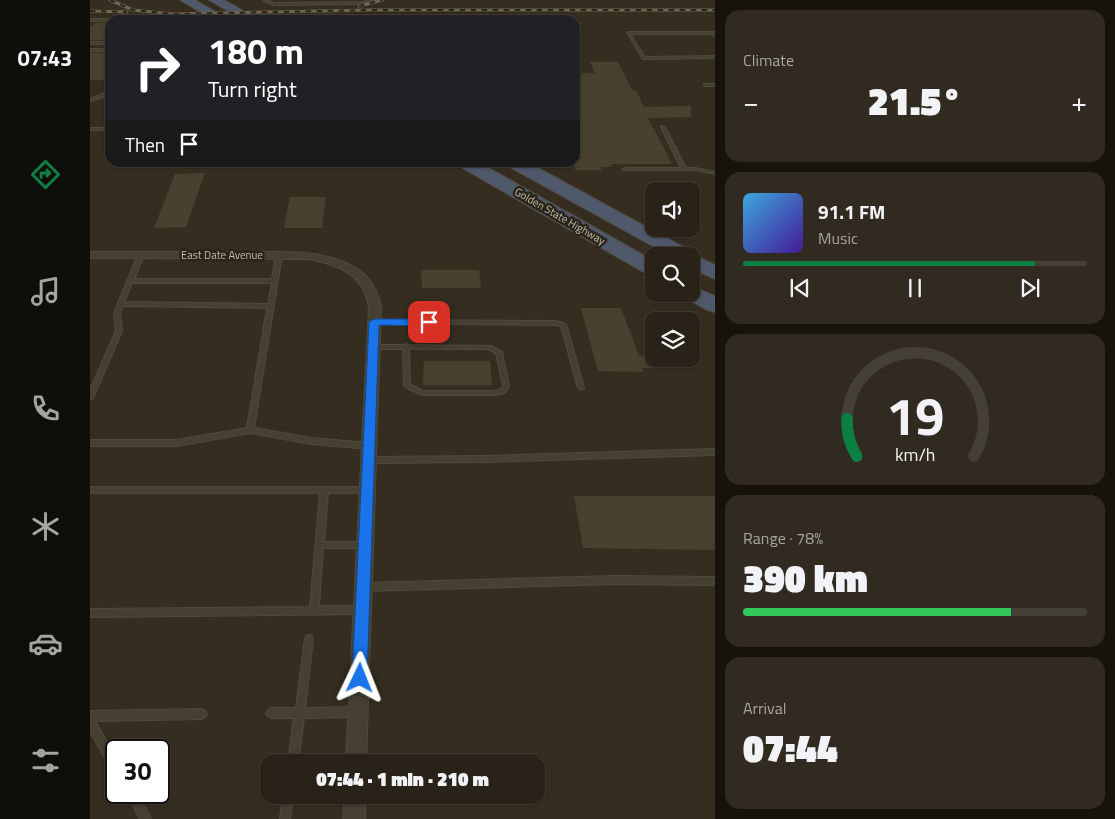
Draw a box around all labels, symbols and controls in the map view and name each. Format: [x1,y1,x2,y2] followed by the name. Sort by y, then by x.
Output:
[208,24,304,78] text: 180 m
[125,35,190,100] icon: right
[18,41,72,75] text: 07:43
[743,48,794,72] text: Climate
[208,72,297,106] text: Turn right
[868,72,962,130] text: 21.5°
[743,80,759,123] text: −
[1071,80,1087,123] text: +
[125,130,165,159] text: Then
[175,130,203,158] icon: arrive
[28,157,63,192] icon: directions
[645,182,700,367] map controls
[645,182,700,237] button: sound
[512,183,609,249] street label: Golden State Highway
[818,197,885,226] text: 91.1 FM
[818,226,858,250] text: Music
[181,247,263,263] street label: East Date Avenue
[645,247,700,302] button: search
[28,274,63,309] icon: music
[786,274,814,302] icon: previous
[901,274,929,302] icon: pause
[1016,274,1044,302] icon: next
[408,301,450,343] pin
[415,308,443,336] icon: arrive
[645,312,700,367] button: layers
[886,376,944,455] text: 19
[28,391,63,426] icon: phone
[895,441,935,468] text: km/h
[28,509,63,544] icon: climate
[743,526,823,550] text: Range · 78%
[743,549,868,607] text: 390 km
[28,626,63,661] icon: car
[333,651,385,703] position arrow
[743,696,786,720] text: Arrival
[743,719,838,777] text: 07:44
[105,739,170,804] speed limit sign: 30
[28,743,63,778] icon: filters
[316,764,489,793] text: 07:44 · 1 min · 210 m

